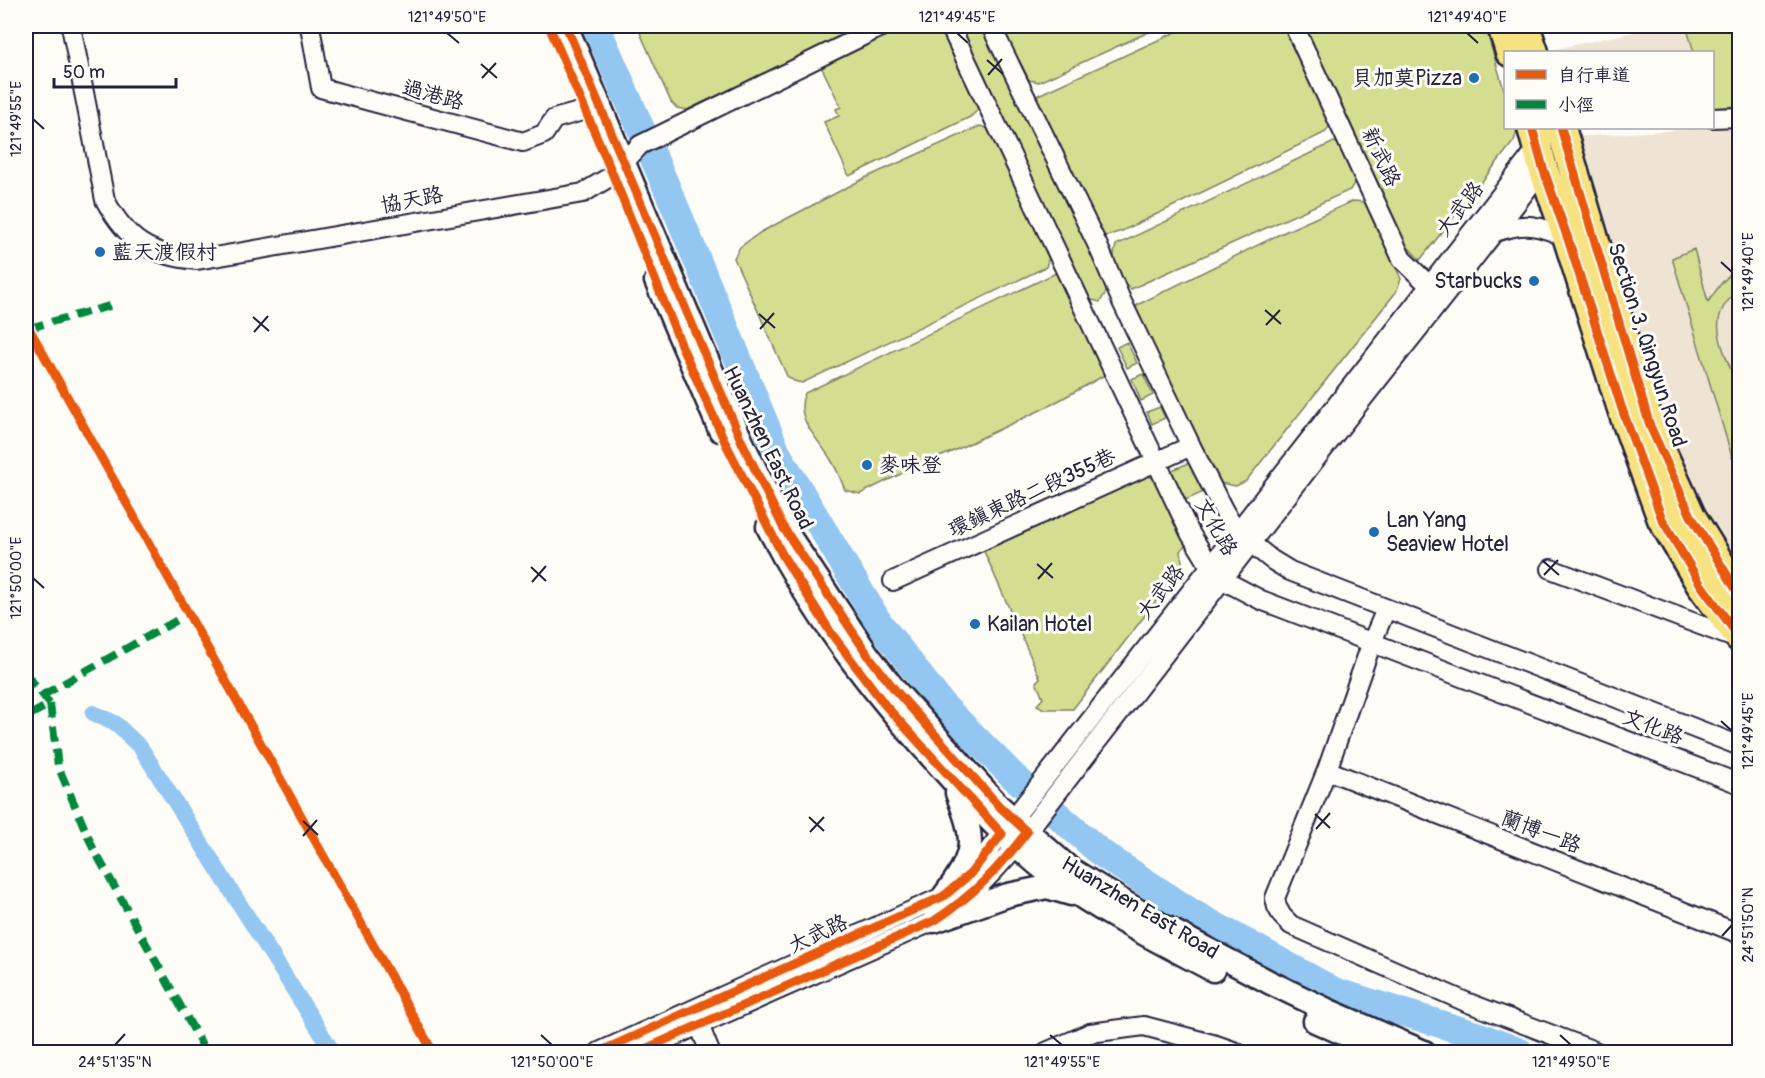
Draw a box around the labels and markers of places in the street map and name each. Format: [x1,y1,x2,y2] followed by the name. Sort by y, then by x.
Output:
[1352,65,1462,92] place label: 貝加莫Pizza
[1467,71,1481,85] marker: 貝加莫Pizza
[112,239,217,266] place label: 藍天渡假村
[93,245,107,259] marker: 藍天渡假村
[1434,268,1523,295] place label: Starbucks
[1527,274,1541,288] marker: Starbucks
[879,452,942,479] place label: 麥味登
[860,458,874,472] marker: 麥味登
[1386,507,1509,558] place label: Lan Yang Seaview Hotel
[1367,525,1381,539] marker: Lan Yang Seaview Hotel
[987,611,1092,638] place label: Kailan Hotel
[968,617,982,631] marker: Kailan Hotel

